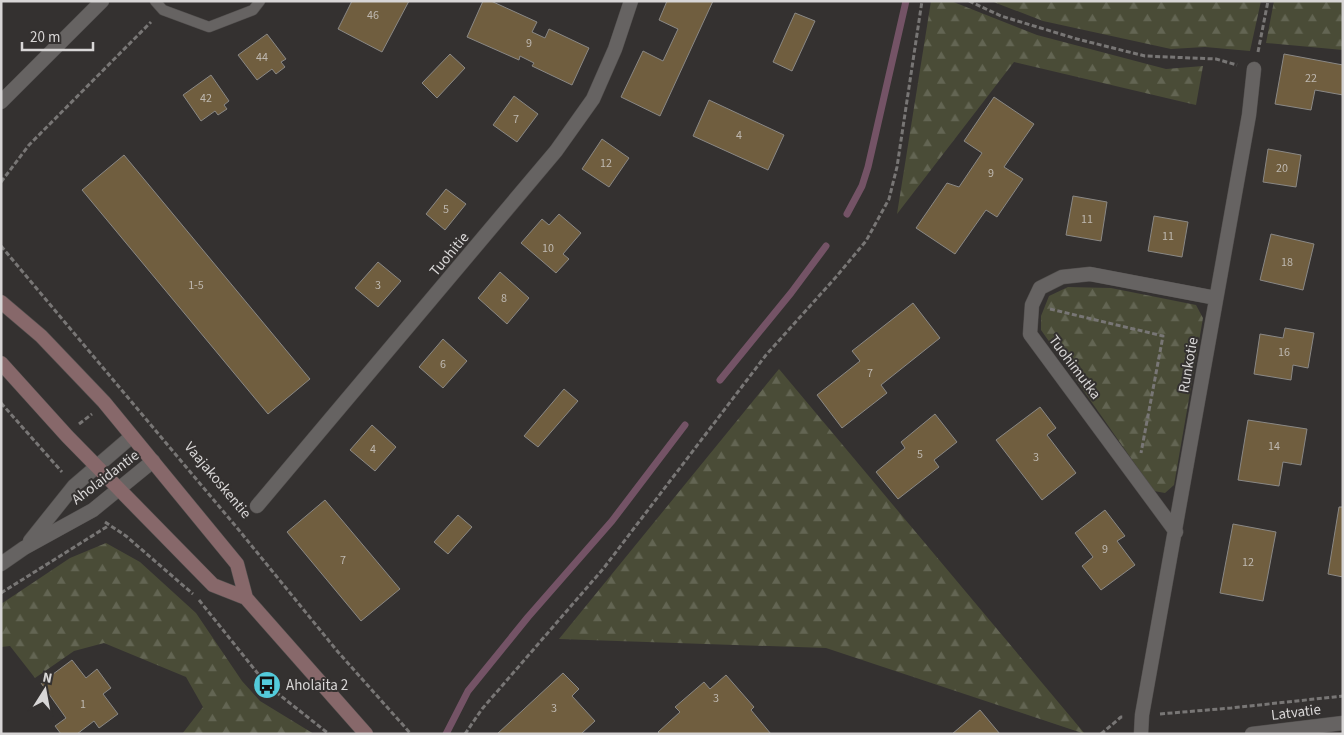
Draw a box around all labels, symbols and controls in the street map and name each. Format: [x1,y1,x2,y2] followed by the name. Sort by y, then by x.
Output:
[367,7,379,24] house number: 46
[22,20,94,52] scale bar
[30,27,60,48] text: 20 m
[526,35,532,52] house number: 9
[256,49,268,66] house number: 44
[1305,70,1317,87] house number: 22
[200,90,212,107] house number: 42
[513,111,519,128] house number: 7
[736,127,742,144] house number: 4
[600,155,612,172] house number: 12
[1276,160,1288,177] house number: 20
[988,165,994,182] house number: 9
[443,201,449,218] house number: 5
[1081,211,1093,228] house number: 11
[425,228,474,281] street label: Tuohitie
[1162,228,1174,245] house number: 11
[542,240,554,257] house number: 10
[1281,254,1293,271] house number: 18
[188,277,204,294] house number: 1-5
[375,277,381,294] house number: 3
[501,290,507,307] house number: 8
[1043,331,1106,404] street label: Tuohimutka
[1173,336,1204,395] street label: Runkotie
[1278,344,1290,361] house number: 16
[440,356,446,373] house number: 6
[867,365,873,382] house number: 7
[179,437,256,523] street label: Vaajakoskentie
[1268,438,1280,455] house number: 14
[370,441,376,458] house number: 4
[67,445,143,510] street label: Aholaidantie
[917,446,923,463] house number: 5
[1033,449,1039,466] house number: 3
[1102,541,1108,558] house number: 9
[340,552,346,569] house number: 7
[1242,554,1254,571] house number: 12
[20,665,70,715] north arrow
[41,668,54,689] text: N
[252,670,282,700] bus stop icon: Aholaita 2
[286,675,348,696] place label: Aholaita 2
[713,690,719,707] house number: 3
[80,696,86,713] house number: 1
[1270,699,1322,726] street label: Latvatie
[551,700,557,717] house number: 3

